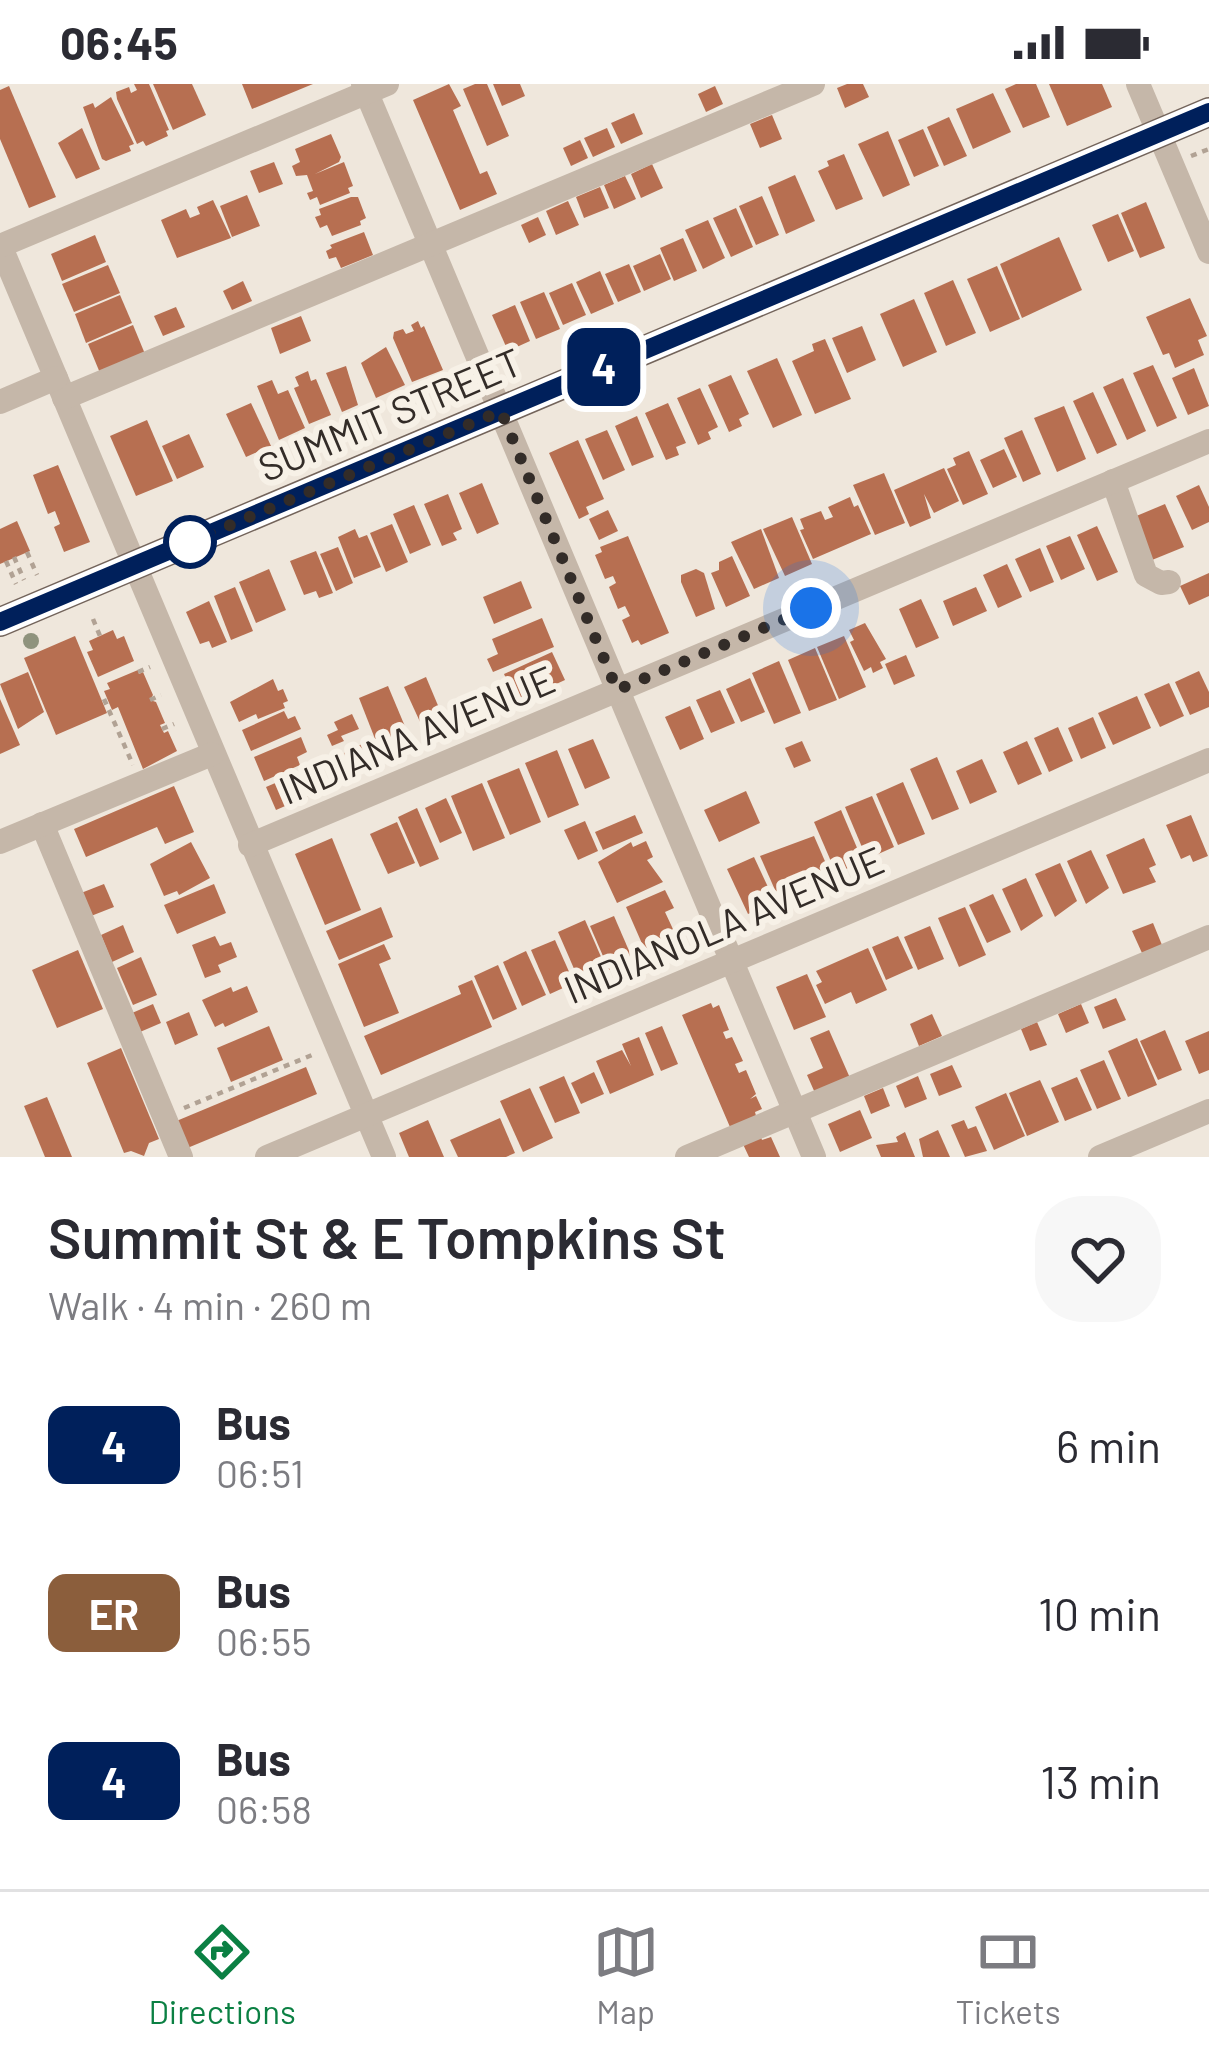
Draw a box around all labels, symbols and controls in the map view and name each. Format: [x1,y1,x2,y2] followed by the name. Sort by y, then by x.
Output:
[60,15,178,69] text: 06:45
[565,328,643,406] line badge: 4
[251,337,528,490] street label: SUMMIT STREET
[591,342,617,392] text: 4
[165,517,215,567] unlabelled marker
[781,578,841,638] your location
[272,654,561,813] street label: INDIANA AVENUE
[556,835,890,1012] street label: INDIANOLA AVENUE
[1035,1196,1161,1322] button: heart
[48,1202,726,1270] text: Summit St & E Tompkins St
[48,1281,372,1328] text: Walk · 4 min · 260 m
[216,1395,291,1449] text: Bus
[1056,1418,1161,1472] text: 6 min
[101,1420,127,1470] text: 4
[216,1449,304,1496] text: 06:51
[216,1563,291,1617] text: Bus
[1038,1586,1161,1640] text: 10 min
[89,1588,139,1638] text: ER
[216,1617,311,1664] text: 06:55
[216,1731,291,1785] text: Bus
[1040,1754,1161,1808] text: 13 min
[101,1756,127,1806] text: 4
[216,1785,312,1832] text: 06:58
[148,1919,296,2031] tab: Directions
[593,1919,659,2031] tab: Map
[956,1919,1061,2031] tab: Tickets

